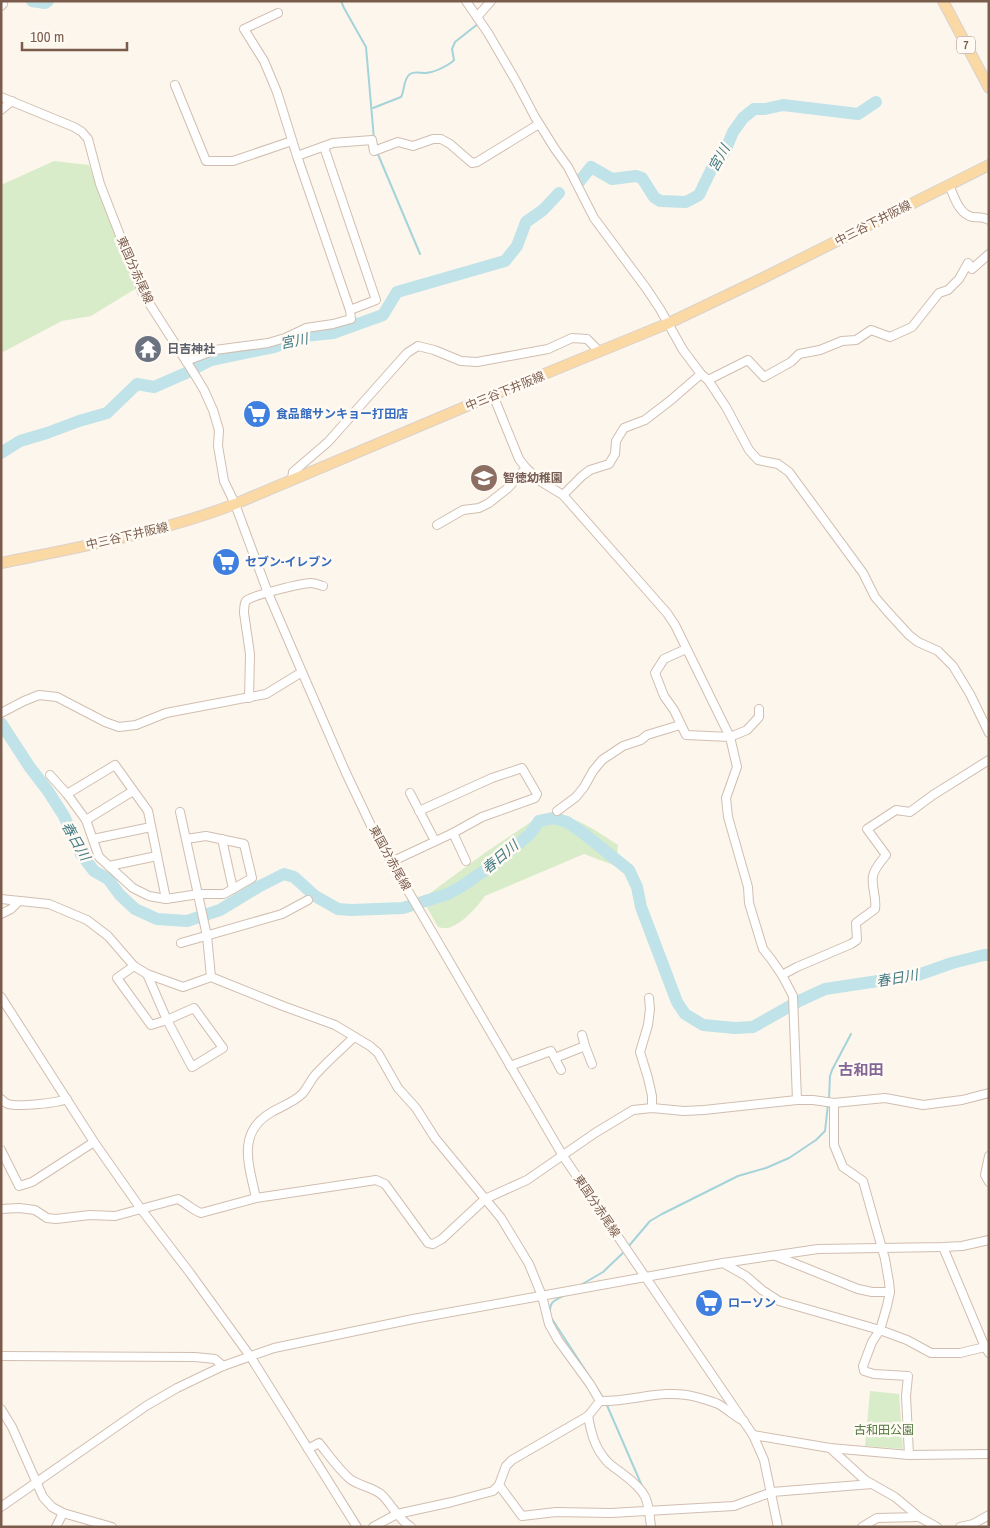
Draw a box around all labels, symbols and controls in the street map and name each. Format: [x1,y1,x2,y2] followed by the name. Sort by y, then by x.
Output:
[22,20,128,52] scale bar
[30,26,64,47] text: 100 m
[957,36,975,54] road number: 7
[704,140,735,175] water label: 宮川
[832,197,914,249] street label: 中三谷下井阪線
[113,234,157,306] street label: 東国分赤尾線
[278,329,312,353] water label: 宮川
[133,334,163,364] temple icon: 日吉神社
[167,341,215,357] place label: 日吉神社
[463,368,547,414] street label: 中三谷下井阪線
[242,399,272,429] supermarket icon: 食品館サンキョー打田店
[276,406,408,422] place label: 食品館サンキョー打田店
[469,463,499,493] school or university icon: 智徳幼稚園
[503,470,563,486] place label: 智徳幼稚園
[84,519,170,553] street label: 中三谷下井阪線
[211,547,241,577] supermarket icon: セブン-イレブン
[245,554,332,570] place label: セブン-イレブン
[58,818,95,865] water label: 春日川
[366,823,414,893] street label: 東国分赤尾線
[478,835,523,877] water label: 春日川
[875,965,921,991] water label: 春日川
[838,1059,884,1080] district label: 古和田
[570,1172,624,1240] street label: 東国分赤尾線
[694,1288,724,1318] supermarket icon: ローソン
[728,1295,776,1311] place label: ローソン
[854,1422,914,1438] park label: 古和田公園

